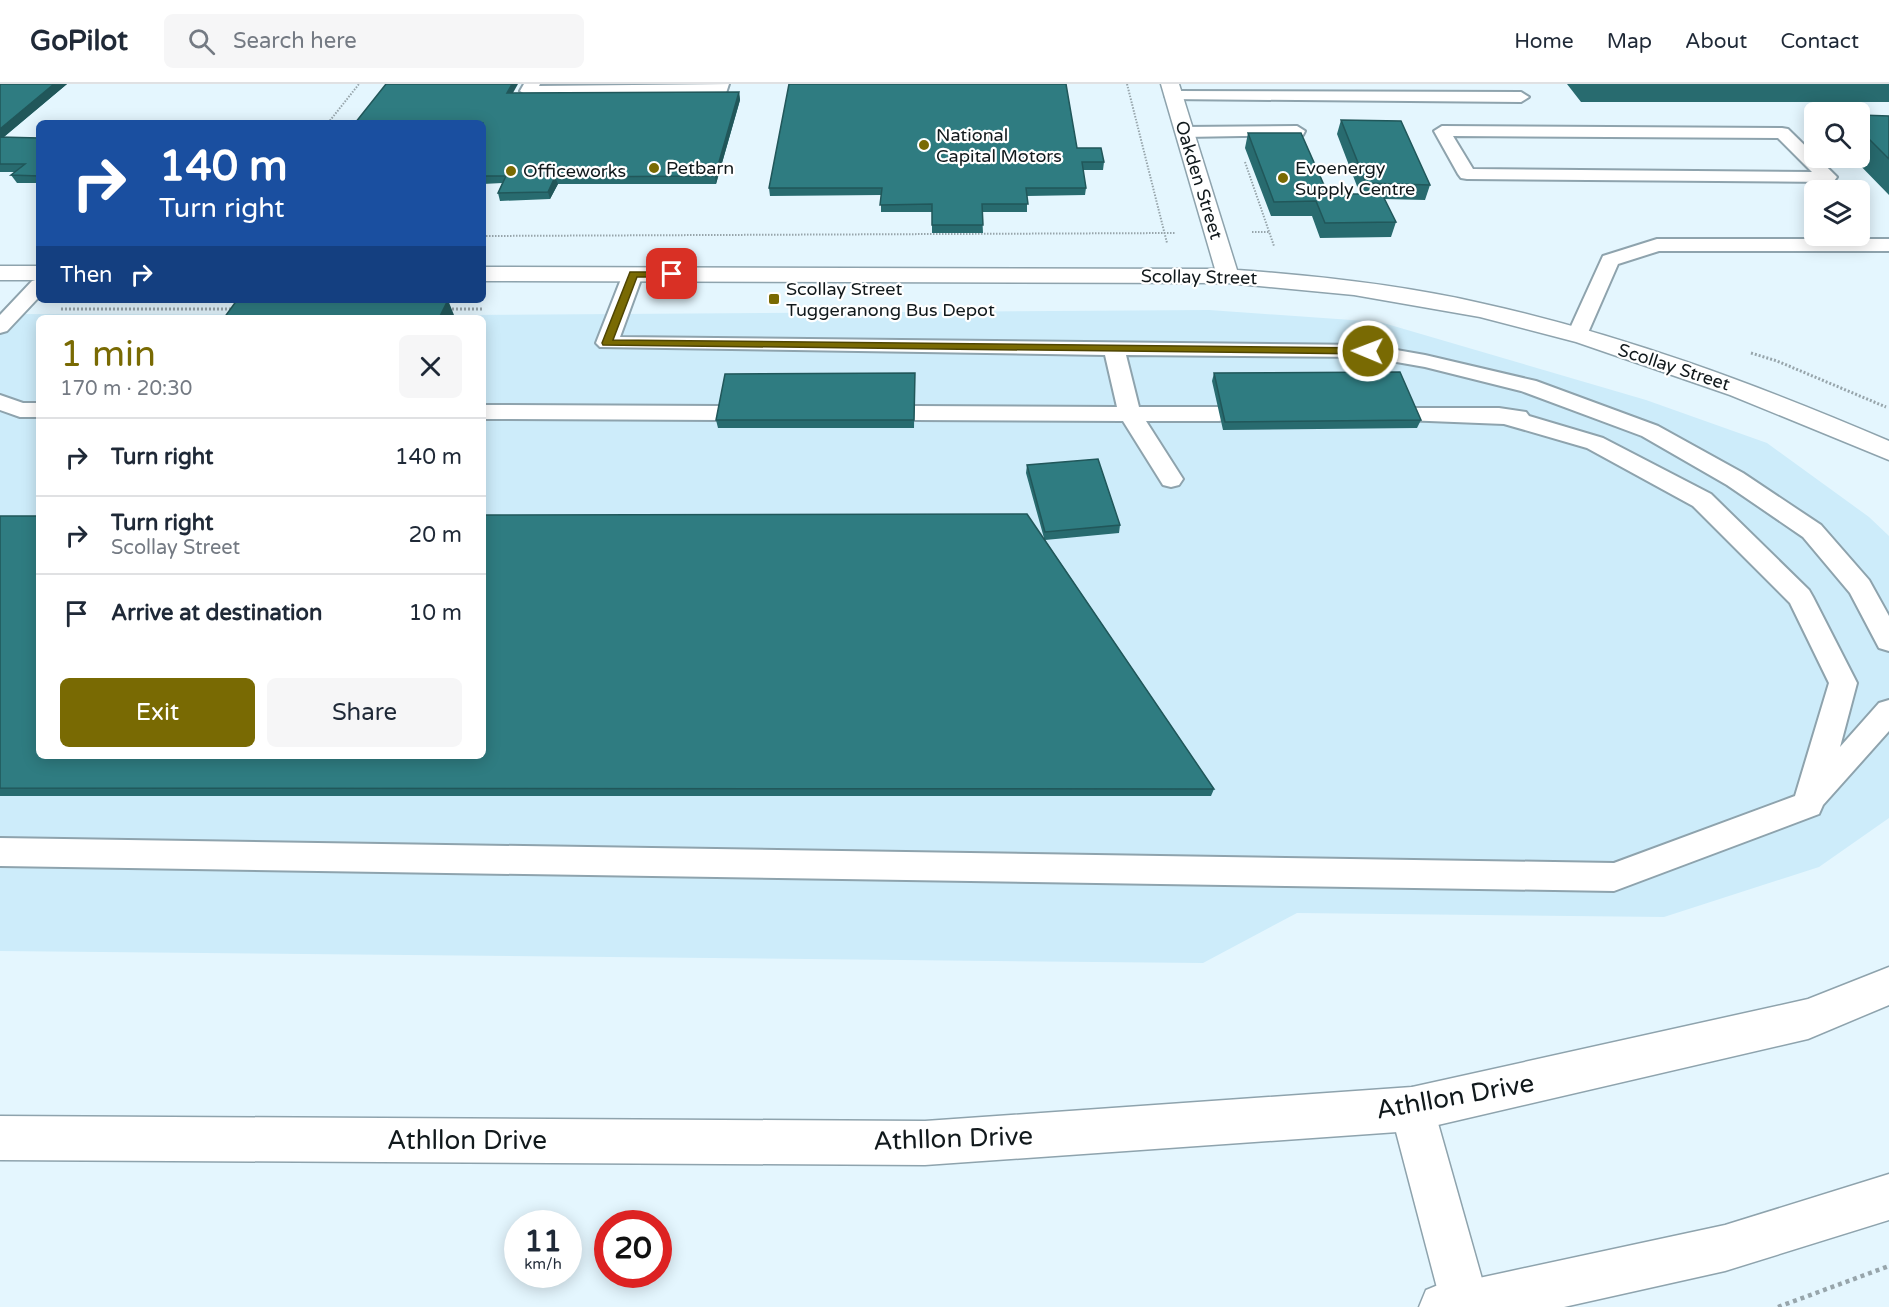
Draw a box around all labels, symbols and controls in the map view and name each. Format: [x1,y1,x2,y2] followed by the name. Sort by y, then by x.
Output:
[164,14,584,68] search box
[30,24,128,58] text: GoPilot
[185,25,218,58] icon: search
[233,28,357,54] text: Search here
[1514,29,1574,54] text: Home
[1607,29,1652,54] text: Map
[1685,29,1747,54] text: About
[1780,29,1859,54] text: Contact
[1804,102,1870,246] map controls
[1804,102,1870,168] button: search
[1171,118,1228,242] street label: Oakden Street
[936,124,1062,167] place label: National Capital Motors
[917,138,931,152] marker: National Capital Motors
[159,141,288,192] text: 140 m
[60,144,138,222] icon: right
[666,157,734,179] place label: Petbarn
[1295,157,1415,200] place label: Evoenergy Supply Centre
[523,160,626,182] place label: Officeworks
[647,161,661,175] marker: Petbarn
[504,164,518,178] marker: Officeworks
[1276,171,1290,185] marker: Evoenergy Supply Centre
[1804,180,1870,246] button: layers
[159,192,285,225] text: Turn right
[646,248,697,299] pin
[655,257,688,290] icon: arrive
[125,258,158,291] icon: right
[60,262,113,288] text: Then
[1141,265,1257,289] street label: Scollay Street
[786,278,995,321] place label: Scollay Street Tuggeranong Bus Depot
[767,292,781,306] marker: Scollay Street Tuggeranong Bus Depot
[1336,319,1400,383] position arrow
[60,333,156,376] text: 1 min
[399,335,462,398] button: close
[1615,339,1733,395] street label: Scollay Street
[60,377,192,401] text: 170 m · 20:30
[60,441,93,474] icon: right
[111,444,213,470] text: Turn right
[395,444,462,470] text: 140 m
[111,510,213,536] text: Turn right
[60,519,93,552] icon: right
[408,522,462,548] text: 20 m
[111,536,240,560] text: Scollay Street
[60,597,93,630] icon: arrive
[111,600,322,626] text: Arrive at destination
[408,600,462,626] text: 10 m
[60,678,255,747] button: Exit
[267,678,462,747] button: Share
[1374,1067,1537,1126] street label: Athllon Drive
[873,1120,1033,1157] street label: Athllon Drive
[387,1125,547,1156] street label: Athllon Drive
[594,1210,672,1288] speed limit sign: 20
[524,1223,562,1260] text: 11
[524,1255,562,1273] text: km/h

